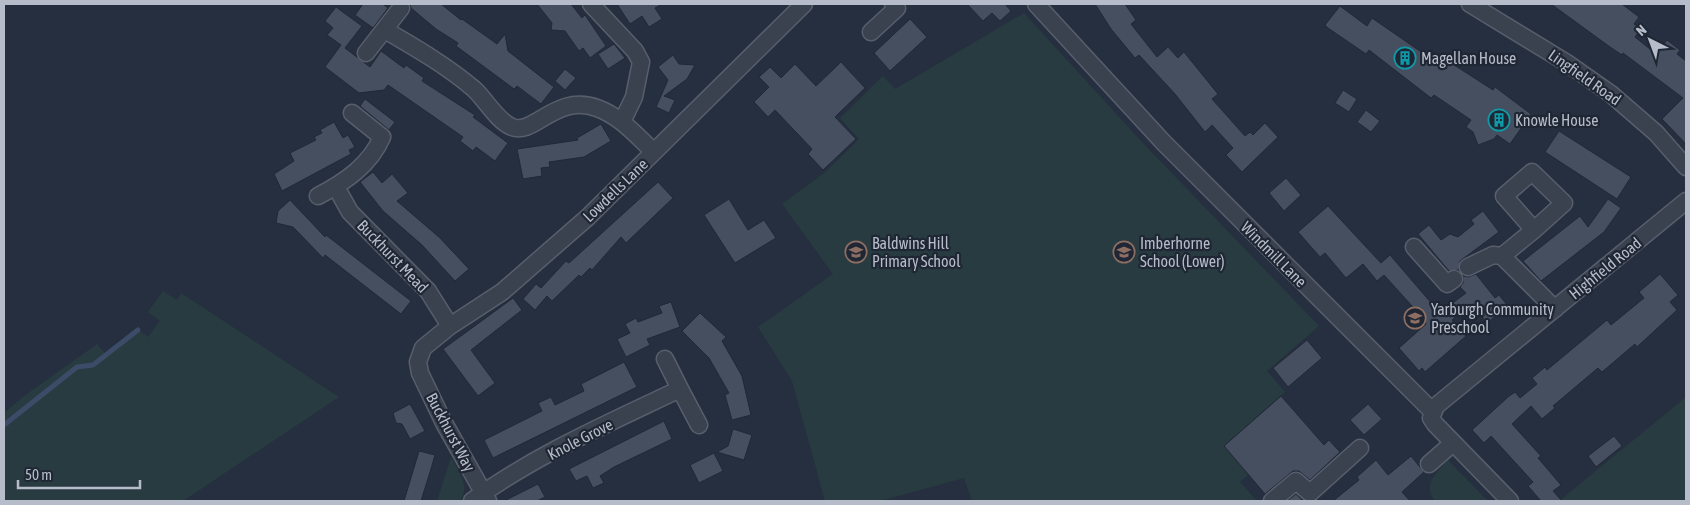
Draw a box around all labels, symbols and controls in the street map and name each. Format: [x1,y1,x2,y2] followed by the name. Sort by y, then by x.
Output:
[1625,15,1675,65] north arrow
[1633,22,1650,39] text: N
[1545,45,1625,109] street label: Lingfield Road
[1393,46,1417,70] building icon: Magellan House
[1421,49,1516,68] place label: Magellan House
[1487,108,1511,132] building icon: Knowle House
[1515,111,1599,129] place label: Knowle House
[579,155,651,225] street label: Lowdells Lane
[354,216,432,296] street label: Buckhurst Mead
[1238,218,1310,290] street label: Windmill Lane
[872,234,961,271] place label: Baldwins Hill Primary School
[1140,234,1225,271] place label: Imberhorne School (Lower)
[1565,234,1645,303] street label: Highfield Road
[844,240,868,264] school or university icon: Baldwins Hill Primary School
[1112,240,1136,264] school or university icon: Imberhorne School (Lower)
[1431,300,1554,336] place label: Yarburgh Community Preschool
[1403,306,1427,330] school or university icon: Yarburgh Community Preschool
[422,390,479,475] street label: Buckhurst Way
[544,415,616,463] street label: Knole Grove
[18,458,140,490] scale bar
[25,466,52,483] text: 50 m

